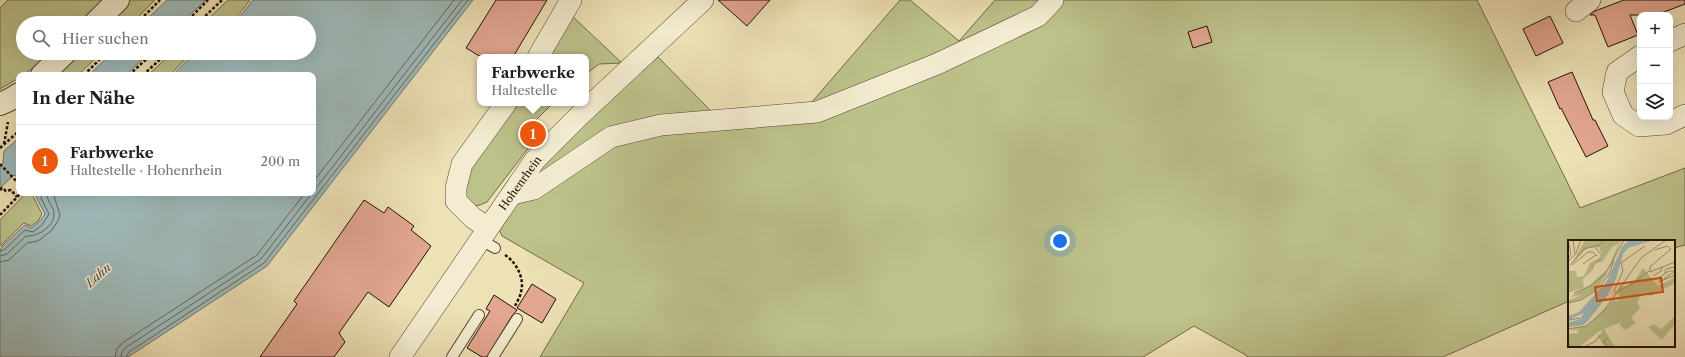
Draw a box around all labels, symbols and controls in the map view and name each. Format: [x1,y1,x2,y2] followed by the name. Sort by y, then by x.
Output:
[1637,12,1673,120] map controls
[1637,12,1673,48] button: +
[16,16,316,60] search box
[30,27,52,49] icon: search
[62,29,149,48] text: Hier suchen
[1637,48,1673,84] button: −
[477,54,589,106] popup
[491,63,575,82] text: Farbwerke
[491,82,557,98] text: Haltestelle
[1637,84,1673,120] button: layers
[32,88,135,108] text: In der Nähe
[520,119,546,149] pin: 1
[70,143,154,162] text: Farbwerke
[42,153,48,169] text: 1
[260,153,300,169] text: 200 m
[496,153,544,213] street label: Hohenrhein
[70,162,222,178] text: Haltestelle · Hohenrhein
[1050,231,1070,251] your location
[1568,240,1675,347] inset map
[81,260,114,291] water label: Lahn

